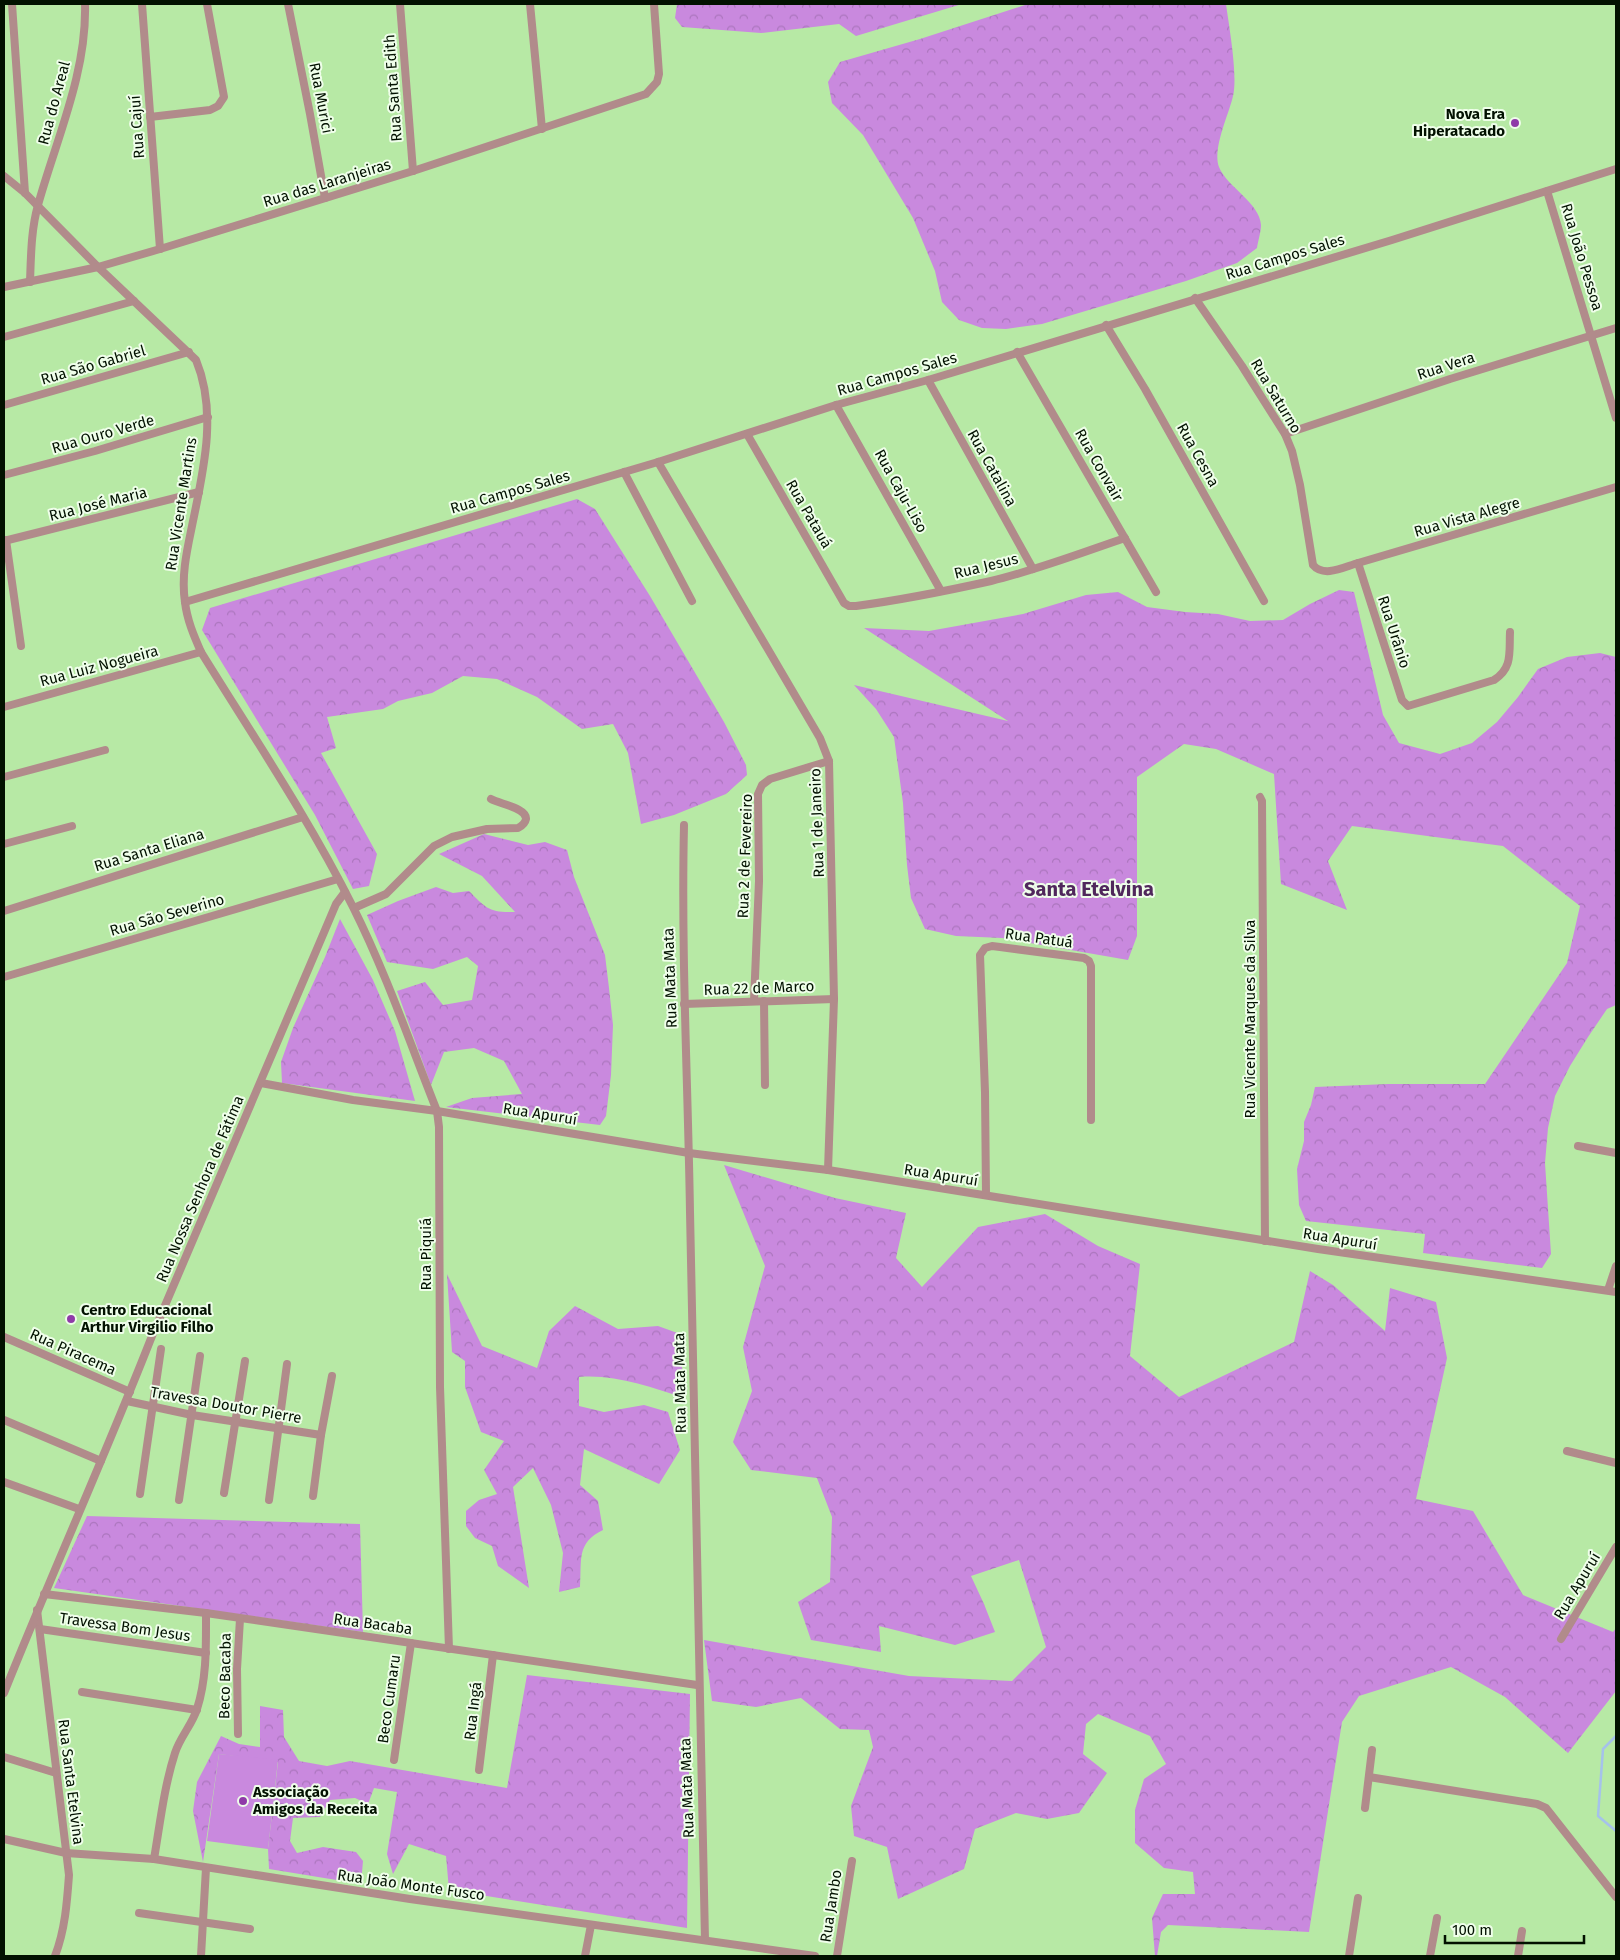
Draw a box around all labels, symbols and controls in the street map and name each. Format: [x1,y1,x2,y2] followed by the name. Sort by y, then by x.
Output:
[380,34,406,142] street label: Rua Santa Edith
[34,59,74,147] street label: Rua do Areal
[305,61,337,135] street label: Rua Murici
[126,95,148,159] street label: Rua Cajuí
[1413,105,1505,140] place label: Nova Era Hiperatacado
[1509,117,1521,129] marker: Nova Era Hiperatacado
[261,155,393,211] street label: Rua das Laranjeiras
[1557,201,1607,313] street label: Rua João Pessoa
[1223,230,1347,284] street label: Rua Campos Sales
[39,341,148,389] street label: Rua São Gabriel
[835,348,959,400] street label: Rua Campos Sales
[1415,348,1477,384] street label: Rua Vera
[1247,355,1305,437] street label: Rua Saturno
[50,411,156,457] street label: Rua Ouro Verde
[1173,420,1223,490] street label: Rua Cesna
[963,426,1021,510] street label: Rua Catalina
[1071,426,1127,505] street label: Rua Convair
[162,436,200,572] street label: Rua Vicente Martins
[871,446,931,536] street label: Rua Caju-Liso
[448,466,572,518] street label: Rua Campos Sales
[782,476,836,552] street label: Rua Patauá
[47,483,149,525] street label: Rua José Maria
[1412,493,1522,541] street label: Rua Vista Alegre
[952,549,1020,583] street label: Rua Jesus
[1374,594,1414,670] street label: Rua Urânio
[38,642,160,690] street label: Rua Luiz Nogueira
[806,768,828,878] street label: Rua 1 de Janeiro
[734,793,756,919] street label: Rua 2 de Fevereiro
[92,825,206,875] street label: Rua Santa Eliana
[1024,877,1154,901] district label: Santa Etelvina
[108,890,226,940] street label: Rua São Severino
[1241,920,1259,1118] street label: Rua Vicente Marques da Silva
[1004,924,1074,952] street label: Rua Patuá
[659,927,681,1029] street label: Rua Mata Mata
[703,977,815,999] street label: Rua 22 de Marco
[152,1093,248,1285] street label: Rua Nossa Senhora de Fátima
[502,1099,578,1129] street label: Rua Apuruí
[903,1160,979,1190] street label: Rua Apuruí
[417,1218,435,1290] street label: Rua Piquiá
[1302,1224,1378,1254] street label: Rua Apuruí
[80,1301,214,1336] place label: Centro Educacional Arthur Virgilio Filho
[65,1313,77,1325] marker: Centro Educacional Arthur Virgilio Filho
[27,1325,119,1379] street label: Rua Piracema
[670,1333,690,1433] street label: Rua Mata Mata
[149,1383,303,1427] street label: Travessa Doutor Pierre
[1550,1549,1604,1623] street label: Rua Apuruí
[58,1609,192,1645] street label: Travessa Bom Jesus
[332,1610,414,1638] street label: Rua Bacaba
[215,1633,235,1719] street label: Beco Bacaba
[374,1654,404,1744] street label: Beco Cumaru
[460,1681,486,1741] street label: Rua Ingá
[54,1718,88,1846] street label: Rua Santa Etelvina
[676,1737,698,1839] street label: Rua Mata Mata
[252,1783,378,1818] place label: Associação Amigos da Receita
[237,1795,249,1807] marker: Associação Amigos da Receita
[336,1866,486,1904] street label: Rua João Monte Fusco
[816,1868,846,1944] street label: Rua Jambo
[1445,1912,1584,1944] scale bar
[1452,1921,1492,1939] text: 100 m

